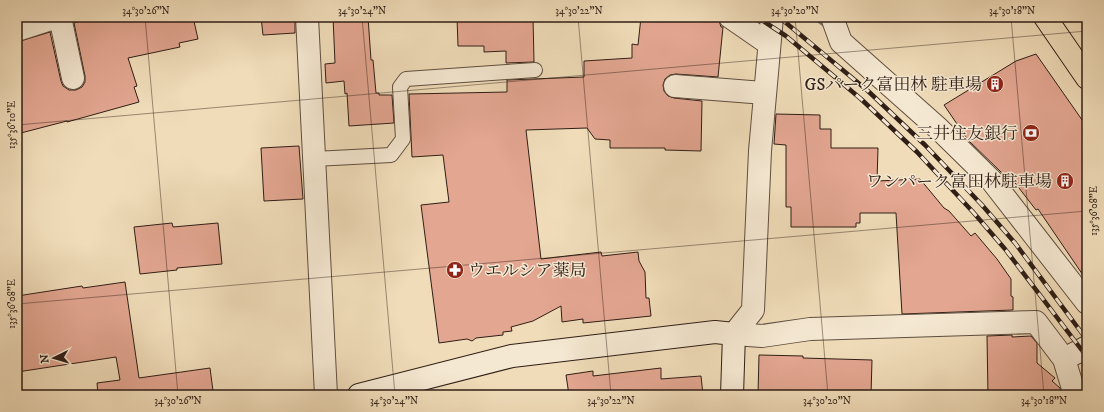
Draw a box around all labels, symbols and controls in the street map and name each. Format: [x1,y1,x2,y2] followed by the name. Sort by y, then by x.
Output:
[122,5,170,17] text: 34°30'26"N
[338,5,386,17] text: 34°30'24"N
[555,5,603,17] text: 34°30'22"N
[771,5,819,17] text: 34°30'20"N
[989,5,1035,17] text: 34°30'18"N
[805,74,982,96] place label: GSパーク富田林 駐車場
[985,74,1005,94] building icon: GSパーク富田林 駐車場
[6,101,18,149] text: 135°36'10"E
[916,123,1018,145] place label: 三井住友銀行
[1021,123,1041,143] bank icon: 三井住友銀行
[866,171,1052,193] place label: ワンパーク富田林駐車場
[1055,171,1075,191] building icon: ワンパーク富田林駐車場
[1088,186,1100,236] text: 135°36'08"E
[445,260,465,280] pharmacy icon: ウエルシア薬局
[468,260,587,282] place label: ウエルシア薬局
[6,279,18,329] text: 135°36'08"E
[34,338,74,378] north arrow
[38,354,52,364] text: N
[154,395,202,407] text: 34°30'26"N
[370,395,418,407] text: 34°30'24"N
[587,395,635,407] text: 34°30'22"N
[803,395,851,407] text: 34°30'20"N
[1021,395,1067,407] text: 34°30'18"N

